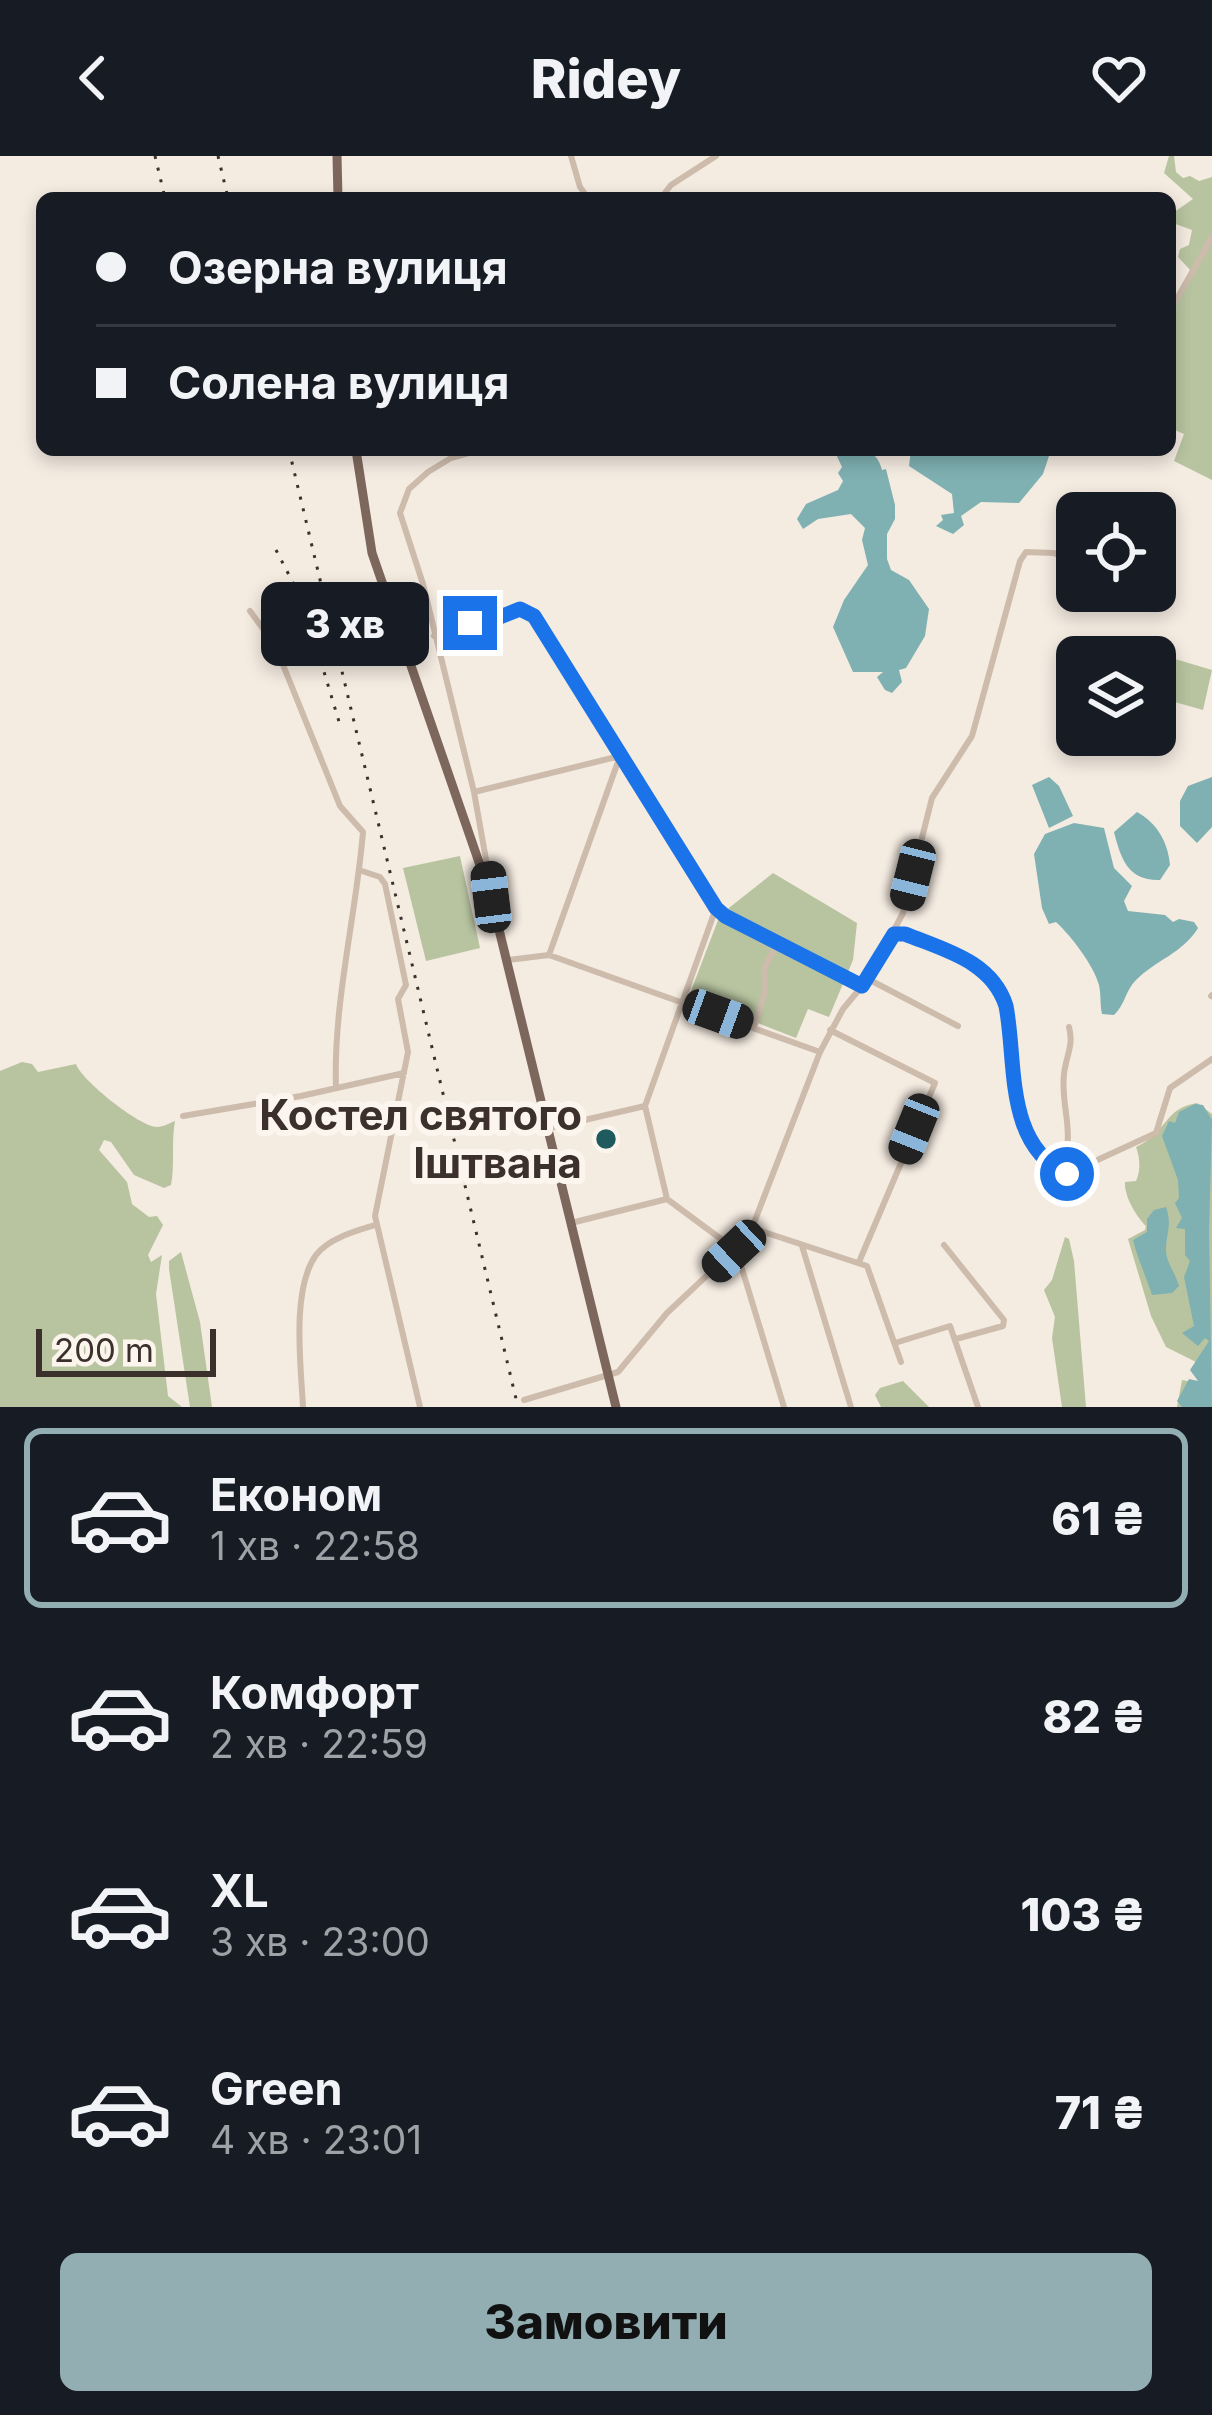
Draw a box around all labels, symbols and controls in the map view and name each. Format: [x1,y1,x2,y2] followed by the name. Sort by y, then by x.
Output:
[60,45,126,111] icon: back
[1086,45,1152,111] icon: heart
[531,46,681,111] text: Ridey
[168,240,508,295] text: Озерна вулиця
[168,355,509,410] text: Солена вулиця
[1056,492,1176,756] map controls
[1056,492,1176,612] button: locate
[260,581,428,665] callout: 3 хв
[443,596,497,650] route end
[305,600,385,647] text: 3 хв
[1056,636,1176,756] button: layers
[887,836,939,914] car
[469,859,513,935] car
[678,985,758,1043] car
[259,1089,582,1188] place label: Костел святого Іштвана
[884,1089,944,1169] car
[593,1126,619,1152] marker: Костел святого Іштвана
[1040,1147,1094,1201] route start
[695,1213,773,1289] car
[36,1323,216,1376] scale bar
[54,1330,154,1370] text: 200 m
[66,1464,174,1572] icon: car
[210,1467,382,1522] text: Економ
[1051,1491,1146,1546] text: 61 ₴
[210,1522,420,1569] text: 1 хв · 22:58
[66,1662,174,1770] icon: car
[210,1665,419,1720] text: Комфорт
[1042,1689,1146,1744] text: 82 ₴
[210,1720,428,1767] text: 2 хв · 22:59
[66,1860,174,1968] icon: car
[210,1863,269,1918] text: XL
[1020,1887,1146,1942] text: 103 ₴
[210,1918,430,1965] text: 3 хв · 23:00
[66,2058,174,2166] icon: car
[210,2061,343,2116] text: Green
[1055,2085,1146,2140] text: 71 ₴
[210,2116,422,2163] text: 4 хв · 23:01
[60,2253,1152,2391] button: Замовити

